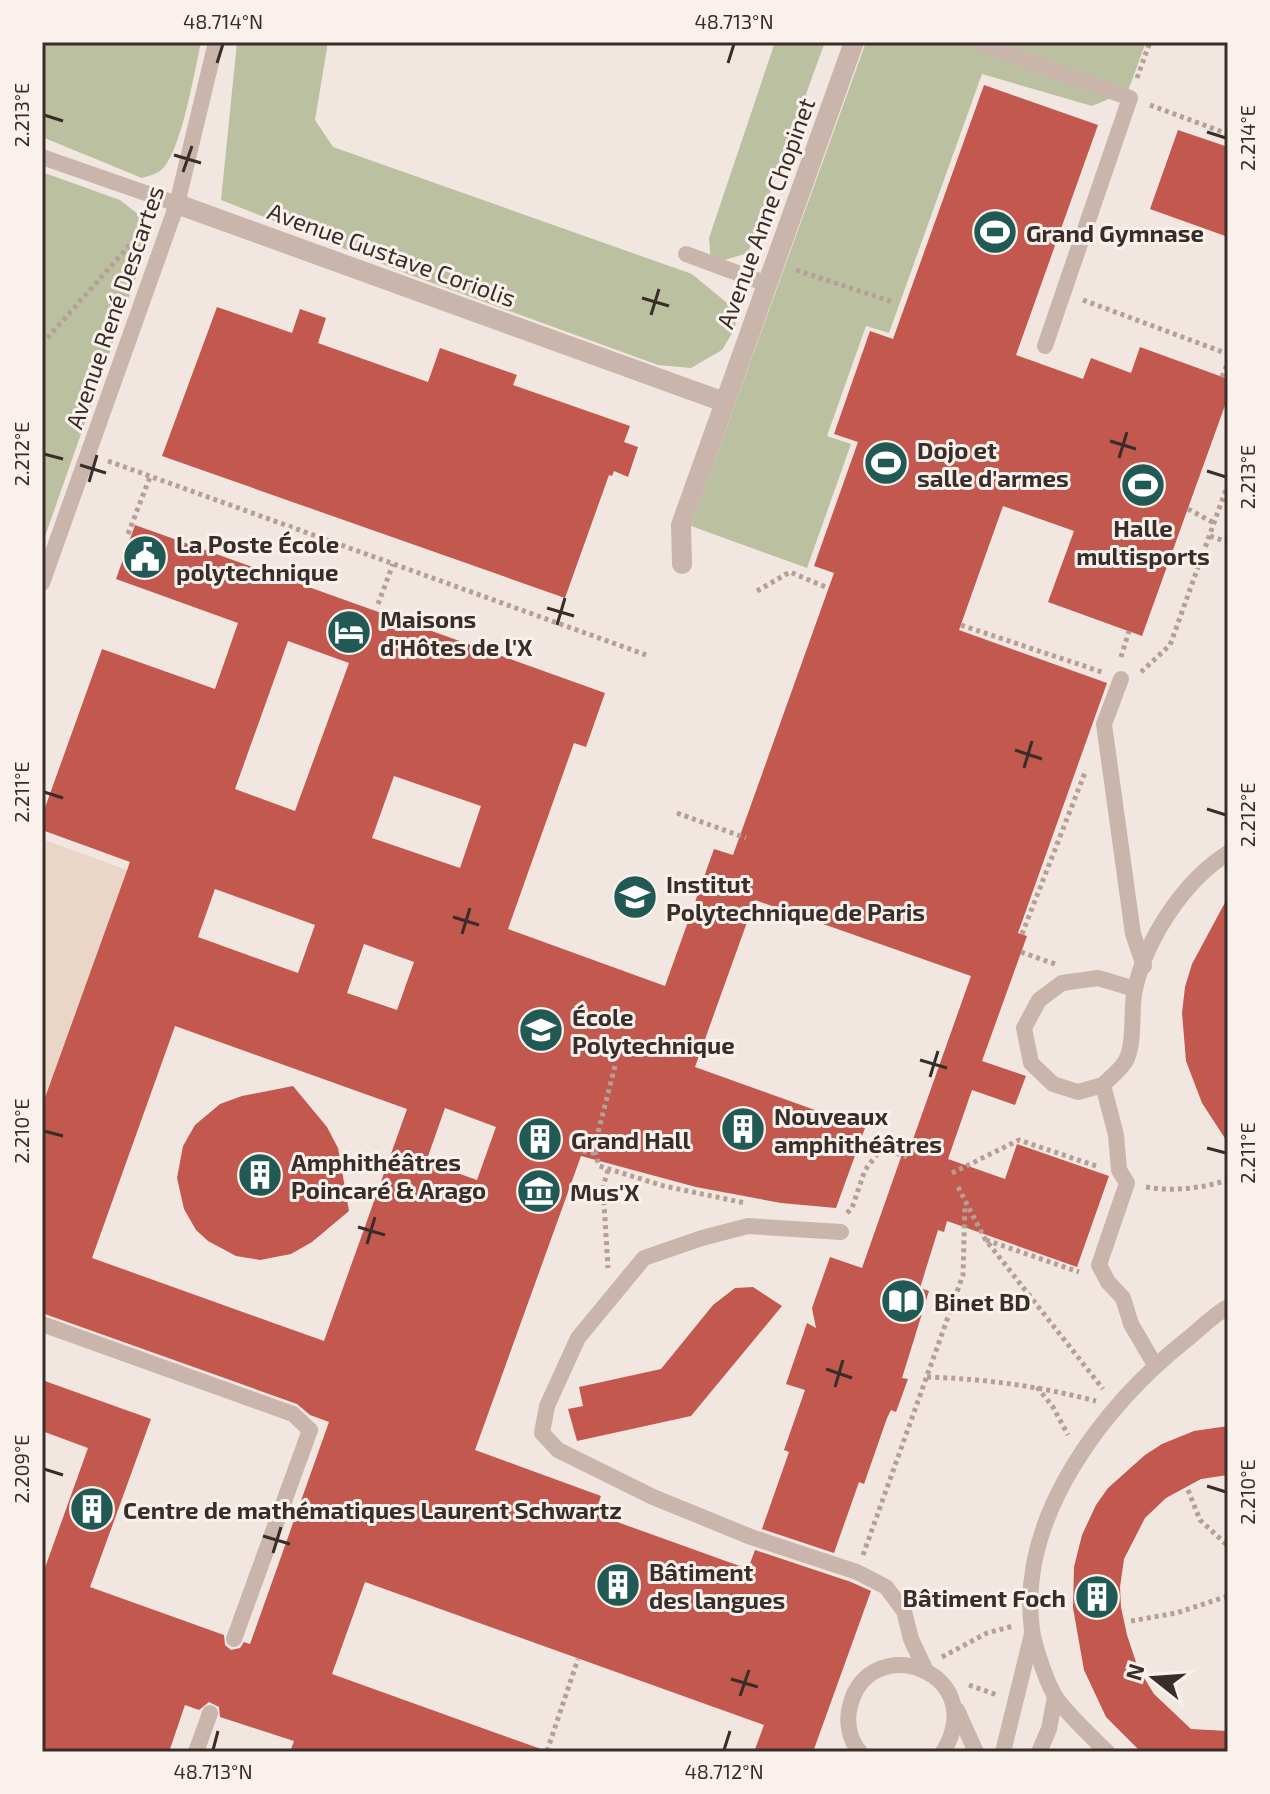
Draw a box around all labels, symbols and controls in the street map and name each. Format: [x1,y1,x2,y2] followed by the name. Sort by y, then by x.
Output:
[183,9,263,33] text: 48.714°N
[695,9,773,33] text: 48.713°N
[9,83,33,147] text: 2.213°E
[710,94,820,332] street label: Avenue Anne Chopinet
[1235,105,1259,171] text: 2.214°E
[59,182,169,432] street label: Avenue René Descartes
[264,196,520,312] street label: Avenue Gustave Coriolis
[971,208,1019,256] sports icon: Grand Gymnase
[1026,218,1204,247] place label: Grand Gymnase
[9,422,33,486] text: 2.212°E
[917,435,1069,492] place label: Dojo et salle d'armes
[862,439,910,487] sports icon: Dojo et salle d'armes
[1235,445,1259,509] text: 2.213°E
[1119,461,1167,509] sports icon: Halle multisports
[1076,513,1210,570] place label: Halle multisports
[176,529,339,586] place label: La Poste École polytechnique
[121,533,169,581] public building icon: La Poste École polytechnique
[380,604,533,661] place label: Maisons d'Hôtes de l'X
[325,608,373,656] hotel icon: Maisons d'Hôtes de l'X
[9,761,33,823] text: 2.211°E
[1235,783,1259,847] text: 2.212°E
[666,869,925,926] place label: Institut Polytechnique de Paris
[611,873,659,921] school or university icon: Institut Polytechnique de Paris
[572,1002,735,1059] place label: École Polytechnique
[517,1006,565,1054] school or university icon: École Polytechnique
[9,1098,33,1164] text: 2.210°E
[774,1101,942,1158] place label: Nouveaux amphithéâtres
[719,1105,767,1153] building icon: Nouveaux amphithéâtres
[516,1115,564,1163] building icon: Grand Hall
[1235,1122,1259,1184] text: 2.211°E
[571,1125,690,1154] place label: Grand Hall
[291,1147,486,1204] place label: Amphithéâtres Poincaré & Arago
[236,1151,284,1199] building icon: Amphithéâtres Poincaré & Arago
[515,1167,563,1215] museum icon: Mus'X
[570,1177,640,1206] place label: Mus'X
[879,1277,927,1325] library icon: Binet BD
[934,1287,1031,1316] place label: Binet BD
[9,1434,33,1504] text: 2.209°E
[1235,1459,1259,1525] text: 2.210°E
[68,1485,116,1533] building icon: Centre de mathématiques Laurent Schwartz
[123,1495,622,1524] place label: Centre de mathématiques Laurent Schwartz
[649,1557,785,1614] place label: Bâtiment des langues
[594,1561,642,1609] building icon: Bâtiment des langues
[1073,1573,1121,1621] building icon: Bâtiment Foch
[903,1583,1066,1612] place label: Bâtiment Foch
[1114,1638,1194,1718] north arrow
[1119,1660,1149,1683] text: N
[174,1759,252,1783] text: 48.713°N
[684,1759,764,1783] text: 48.712°N

